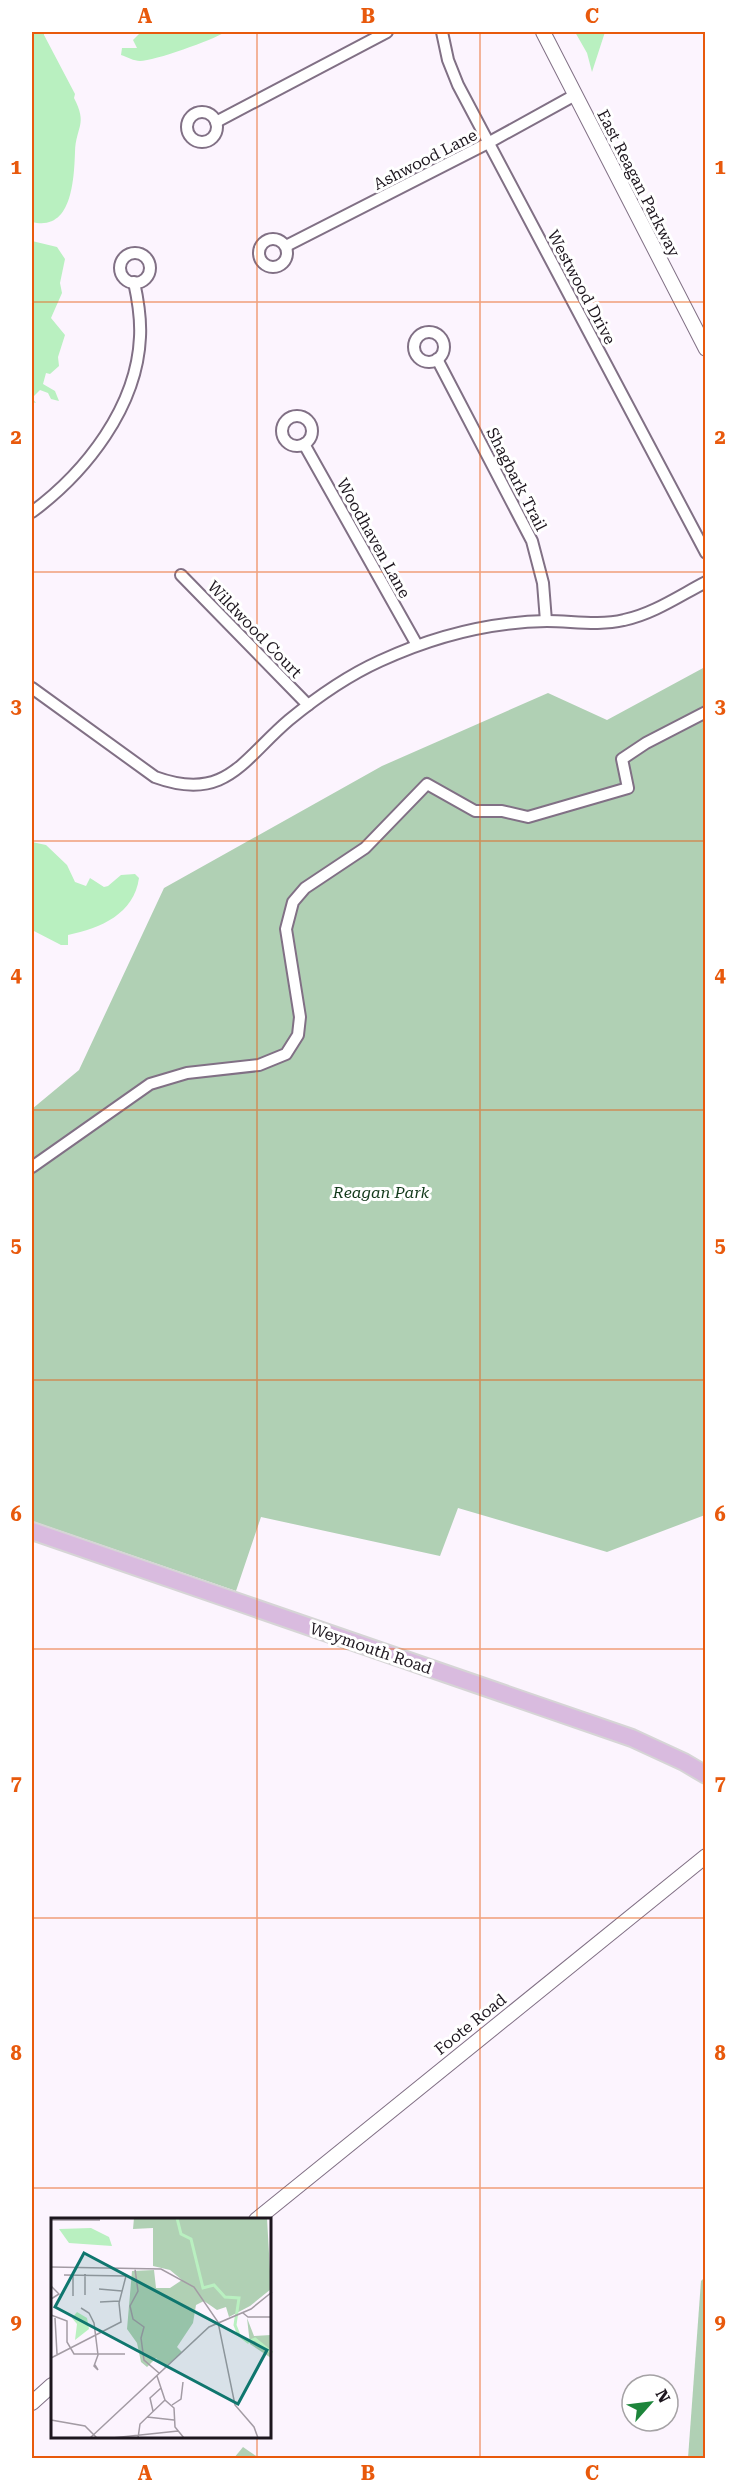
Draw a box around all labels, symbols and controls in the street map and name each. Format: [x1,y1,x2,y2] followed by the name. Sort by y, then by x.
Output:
[138,4,153,28] text: A
[361,4,375,28] text: B
[585,4,599,28] text: C
[593,106,684,260] street label: East Reagan Parkway
[370,125,480,194] street label: Ashwood Lane
[10,155,22,179] text: 1
[714,155,726,179] text: 1
[543,227,620,348] street label: Westwood Drive
[482,424,551,534] street label: Shagbark Trail
[10,425,22,449] text: 2
[714,425,726,449] text: 2
[333,475,414,602] street label: Woodhaven Lane
[204,577,306,682] street label: Wildwood Court
[10,694,22,718] text: 3
[714,694,726,718] text: 3
[10,963,22,987] text: 4
[714,963,726,987] text: 4
[332,1183,429,1202] park label: Reagan Park
[10,1233,22,1257] text: 5
[714,1233,726,1257] text: 5
[10,1502,22,1526] text: 6
[714,1502,726,1526] text: 6
[307,1619,434,1678] street label: Weymouth Road
[10,1771,22,1795] text: 7
[714,1771,726,1795] text: 7
[431,1990,510,2059] street label: Foote Road
[10,2041,22,2065] text: 8
[714,2041,726,2065] text: 8
[51,2218,272,2439] inset map
[10,2310,22,2334] text: 9
[714,2310,726,2334] text: 9
[620,2373,680,2433] north arrow
[652,2386,674,2406] text: N
[138,2461,153,2485] text: A
[361,2461,375,2485] text: B
[585,2461,599,2485] text: C

